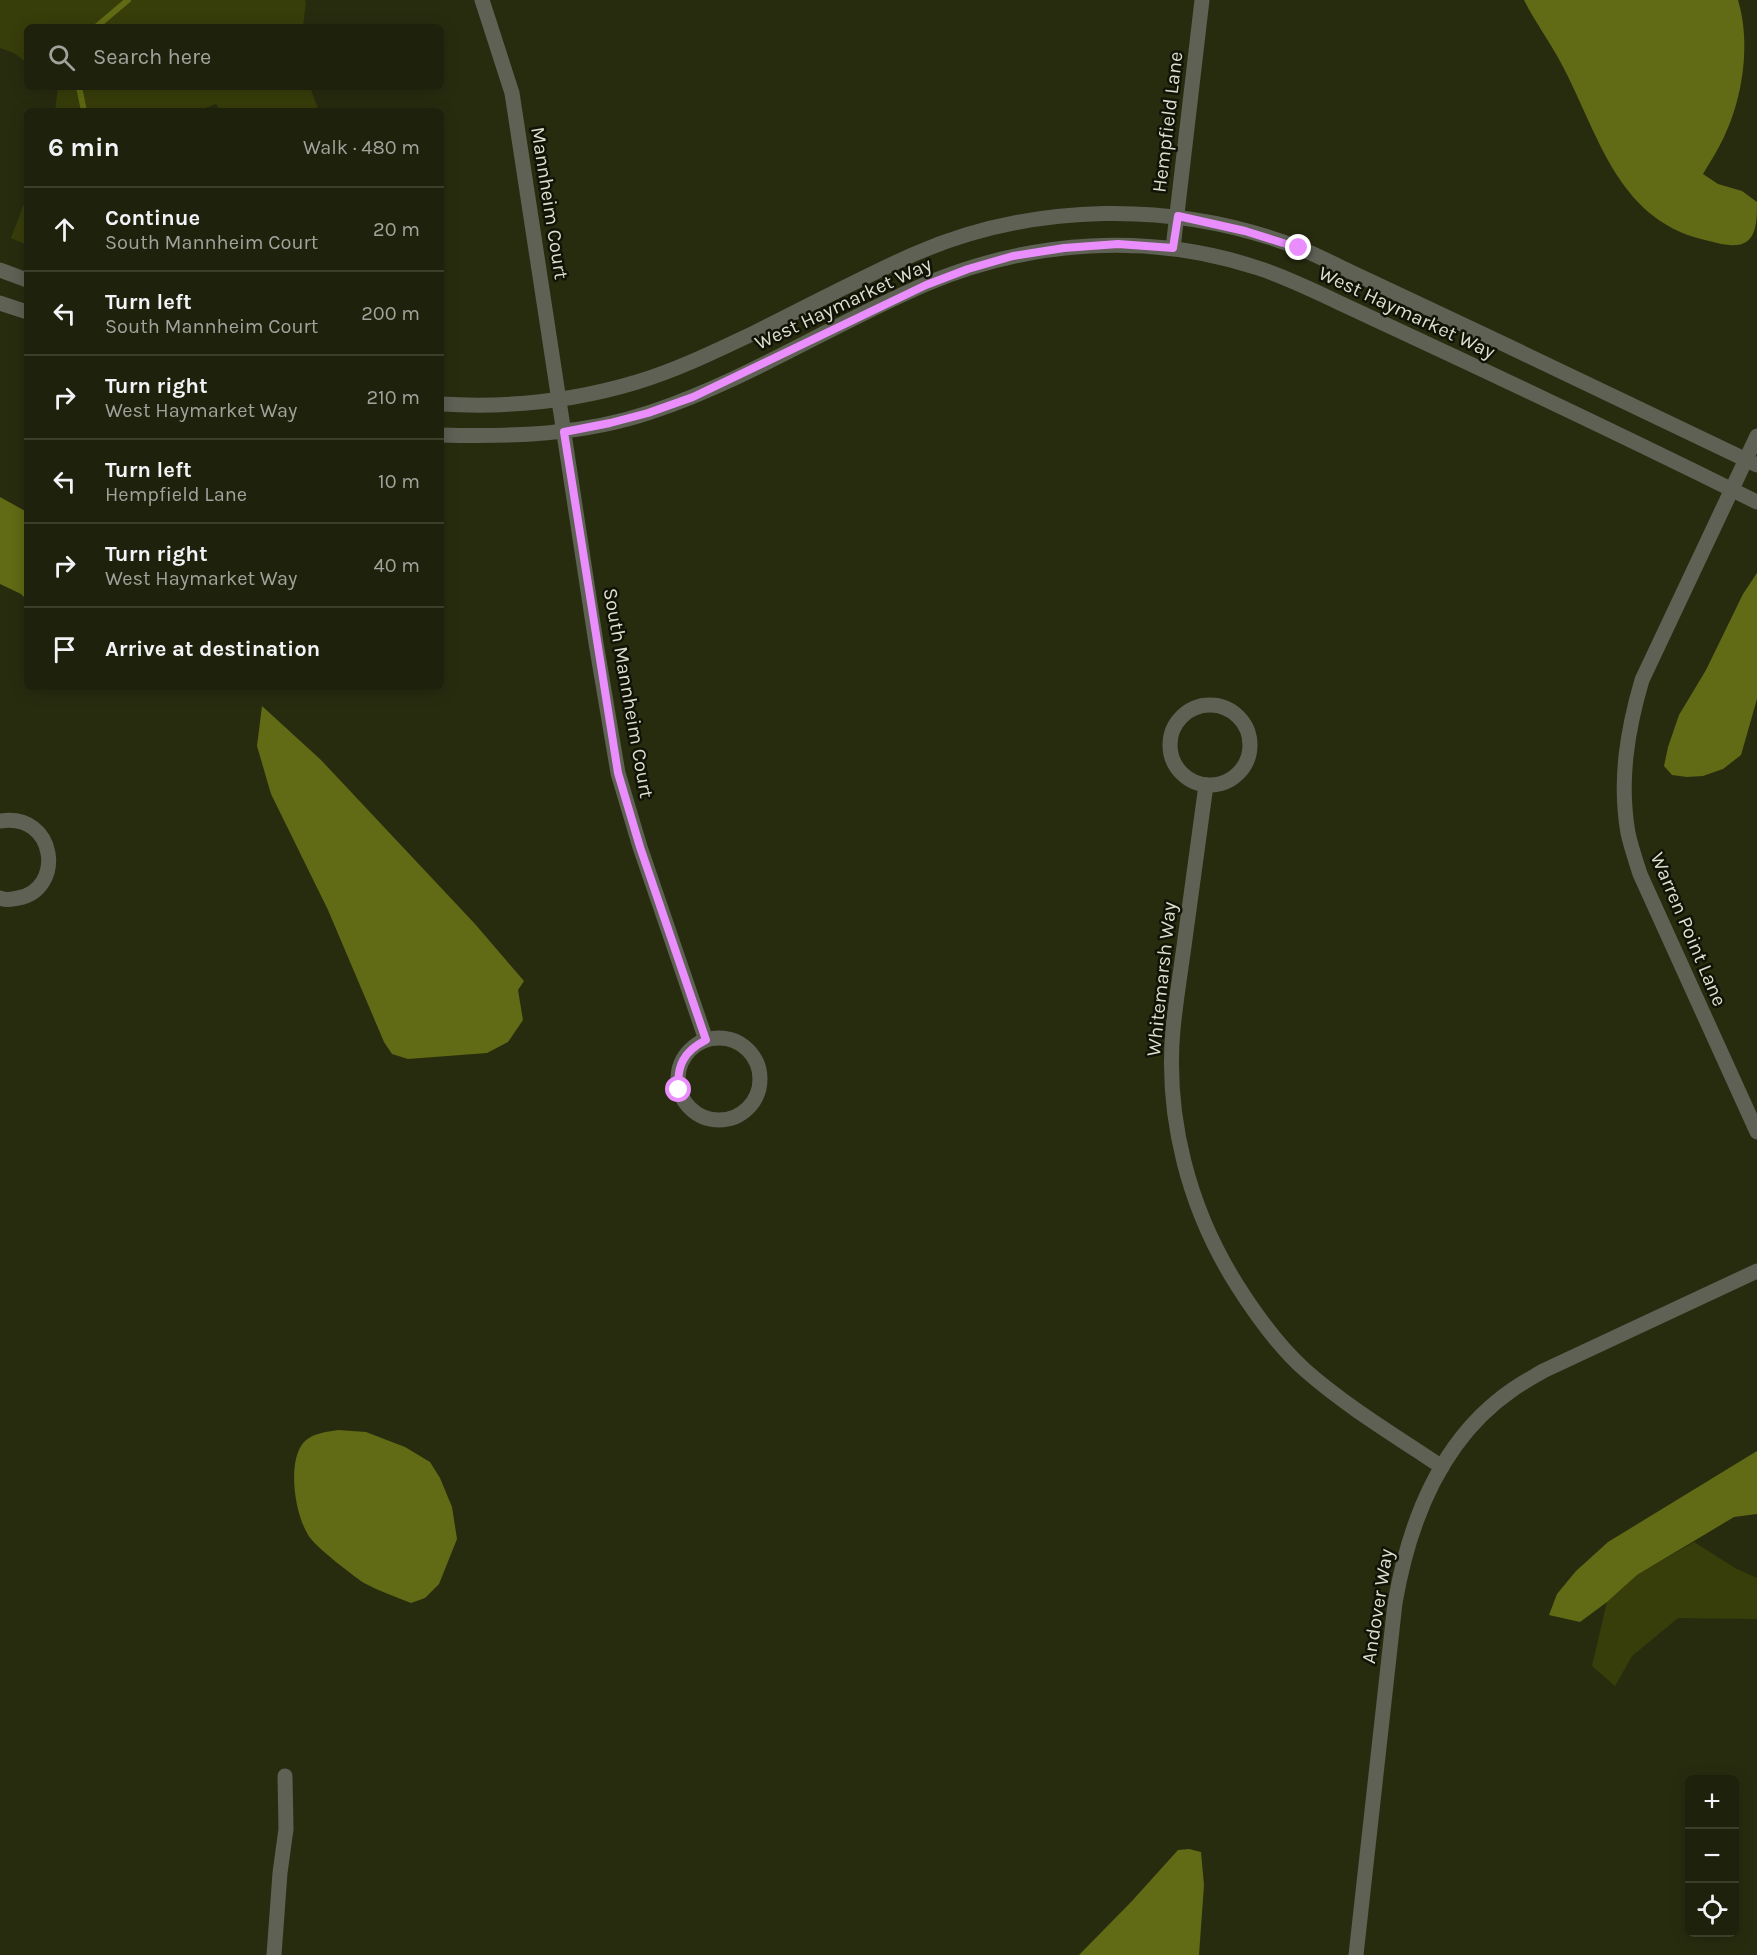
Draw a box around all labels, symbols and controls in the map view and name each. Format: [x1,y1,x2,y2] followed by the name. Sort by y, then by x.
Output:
[24,24,444,90] search box
[45,41,78,74] icon: search
[93,44,211,70] text: Search here
[1147,50,1188,194] street label: Hempfield Lane
[526,125,573,281] street label: Mannheim Court
[48,132,120,163] text: 6 min
[303,136,420,159] text: Walk · 480 m
[105,205,200,231] text: Continue
[48,213,81,246] icon: ahead
[373,218,420,241] text: 20 m
[105,231,318,254] text: South Mannheim Court
[1285,234,1311,260] route end
[751,252,935,355] street label: West Haymarket Way
[1315,261,1499,364] street label: West Haymarket Way
[105,289,192,315] text: Turn left
[48,297,81,330] icon: left
[361,302,420,325] text: 200 m
[105,315,318,338] text: South Mannheim Court
[105,373,208,399] text: Turn right
[48,381,81,414] icon: right
[366,386,420,409] text: 210 m
[105,399,297,422] text: West Haymarket Way
[105,457,192,483] text: Turn left
[48,465,81,498] icon: left
[378,470,420,493] text: 10 m
[105,483,247,506] text: Hempfield Lane
[105,541,208,567] text: Turn right
[48,549,81,582] icon: right
[374,554,420,577] text: 40 m
[105,567,297,590] text: West Haymarket Way
[599,586,658,801] street label: South Mannheim Court
[48,633,81,666] icon: arrive
[105,636,320,662] text: Arrive at destination
[1646,849,1731,1010] street label: Warren Point Lane
[1142,901,1181,1058] street label: Whitemarsh Way
[665,1076,691,1102] route start
[1357,1547,1398,1665] street label: Andover Way
[1685,1775,1739,1937] map controls
[1685,1775,1739,1829] button: +
[1685,1829,1739,1883] button: −
[1685,1883,1739,1937] button: locate

